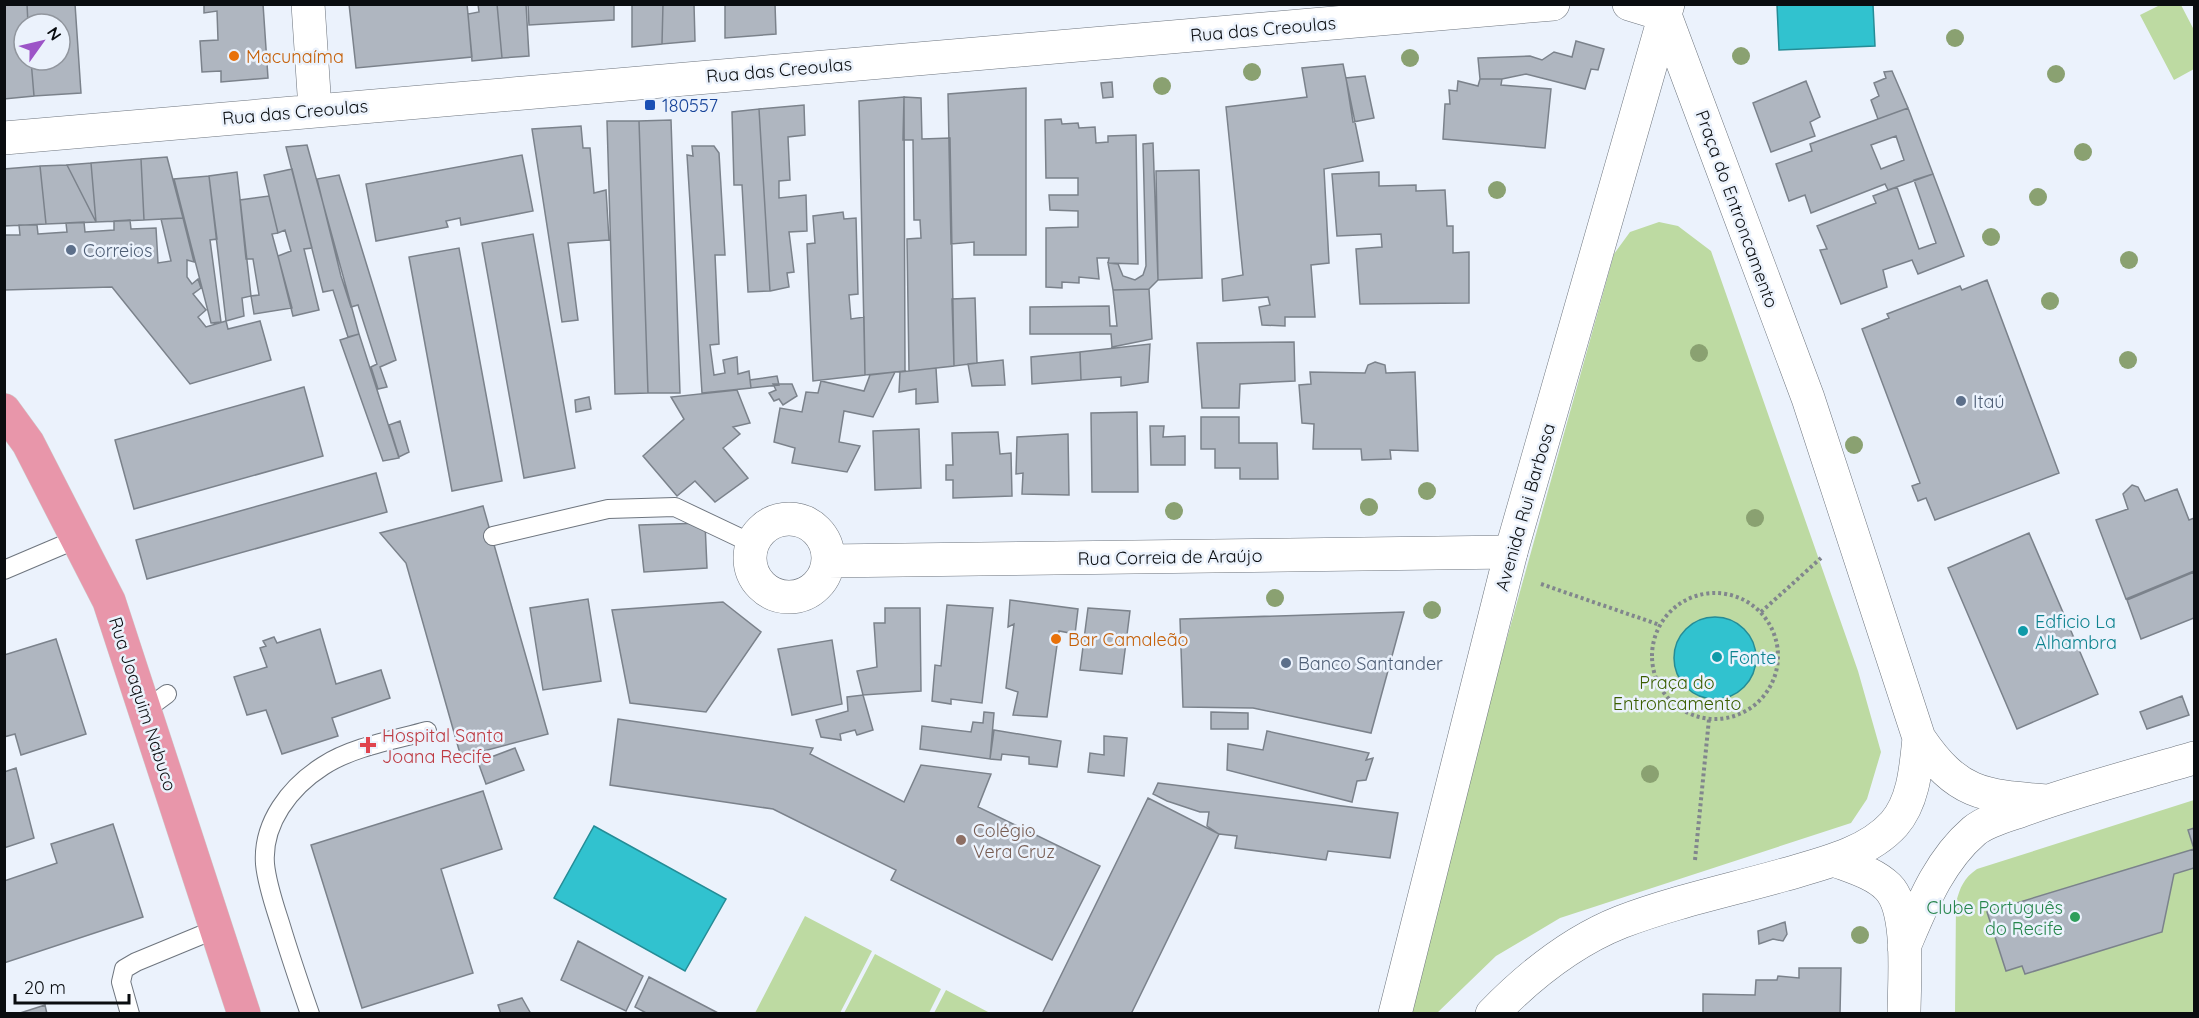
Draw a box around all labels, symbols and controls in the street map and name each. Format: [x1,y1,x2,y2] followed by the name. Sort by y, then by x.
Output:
[1189,11,1337,47] street label: Rua das Creoulas
[12,12,72,72] north arrow
[43,23,66,44] text: N
[246,45,344,68] place label: Macunaíma
[227,49,241,63] marker: Macunaíma
[705,52,853,88] street label: Rua das Creoulas
[221,94,369,130] street label: Rua das Creoulas
[662,94,718,117] place label: 180557
[643,98,657,112] marker: 180557
[1690,107,1784,311] street label: Praça do Entroncamento
[83,239,152,262] place label: Correios
[64,243,78,257] marker: Correios
[1973,390,2005,413] place label: Itaú
[1954,394,1968,408] marker: Itaú
[1490,420,1560,594] street label: Avenida Rui Barbosa
[1077,544,1263,570] street label: Rua Correia de Araújo
[2035,610,2117,654] place label: Edficio La Alhambra
[104,614,182,794] street label: Rua Joaquim Nabuco
[2016,624,2030,638] marker: Edficio La Alhambra
[1068,628,1188,651] place label: Bar Camaleão
[1049,632,1063,646] marker: Bar Camaleão
[1729,646,1776,669] place label: Fonte
[1710,650,1724,664] marker: Fonte
[1298,652,1443,675] place label: Banco Santander
[1279,656,1293,670] marker: Banco Santander
[1613,671,1741,715] park label: Praça do Entroncamento
[382,724,504,768] place label: Hospital Santa Joana Recife
[359,736,377,754] marker: Hospital Santa Joana Recife
[973,819,1055,863] place label: Colégio Vera Cruz
[954,833,968,847] marker: Colégio Vera Cruz
[1927,896,2063,940] place label: Clube Português do Recife
[2068,910,2082,924] marker: Clube Português do Recife
[15,967,129,1005] scale bar
[24,976,66,999] text: 20 m

